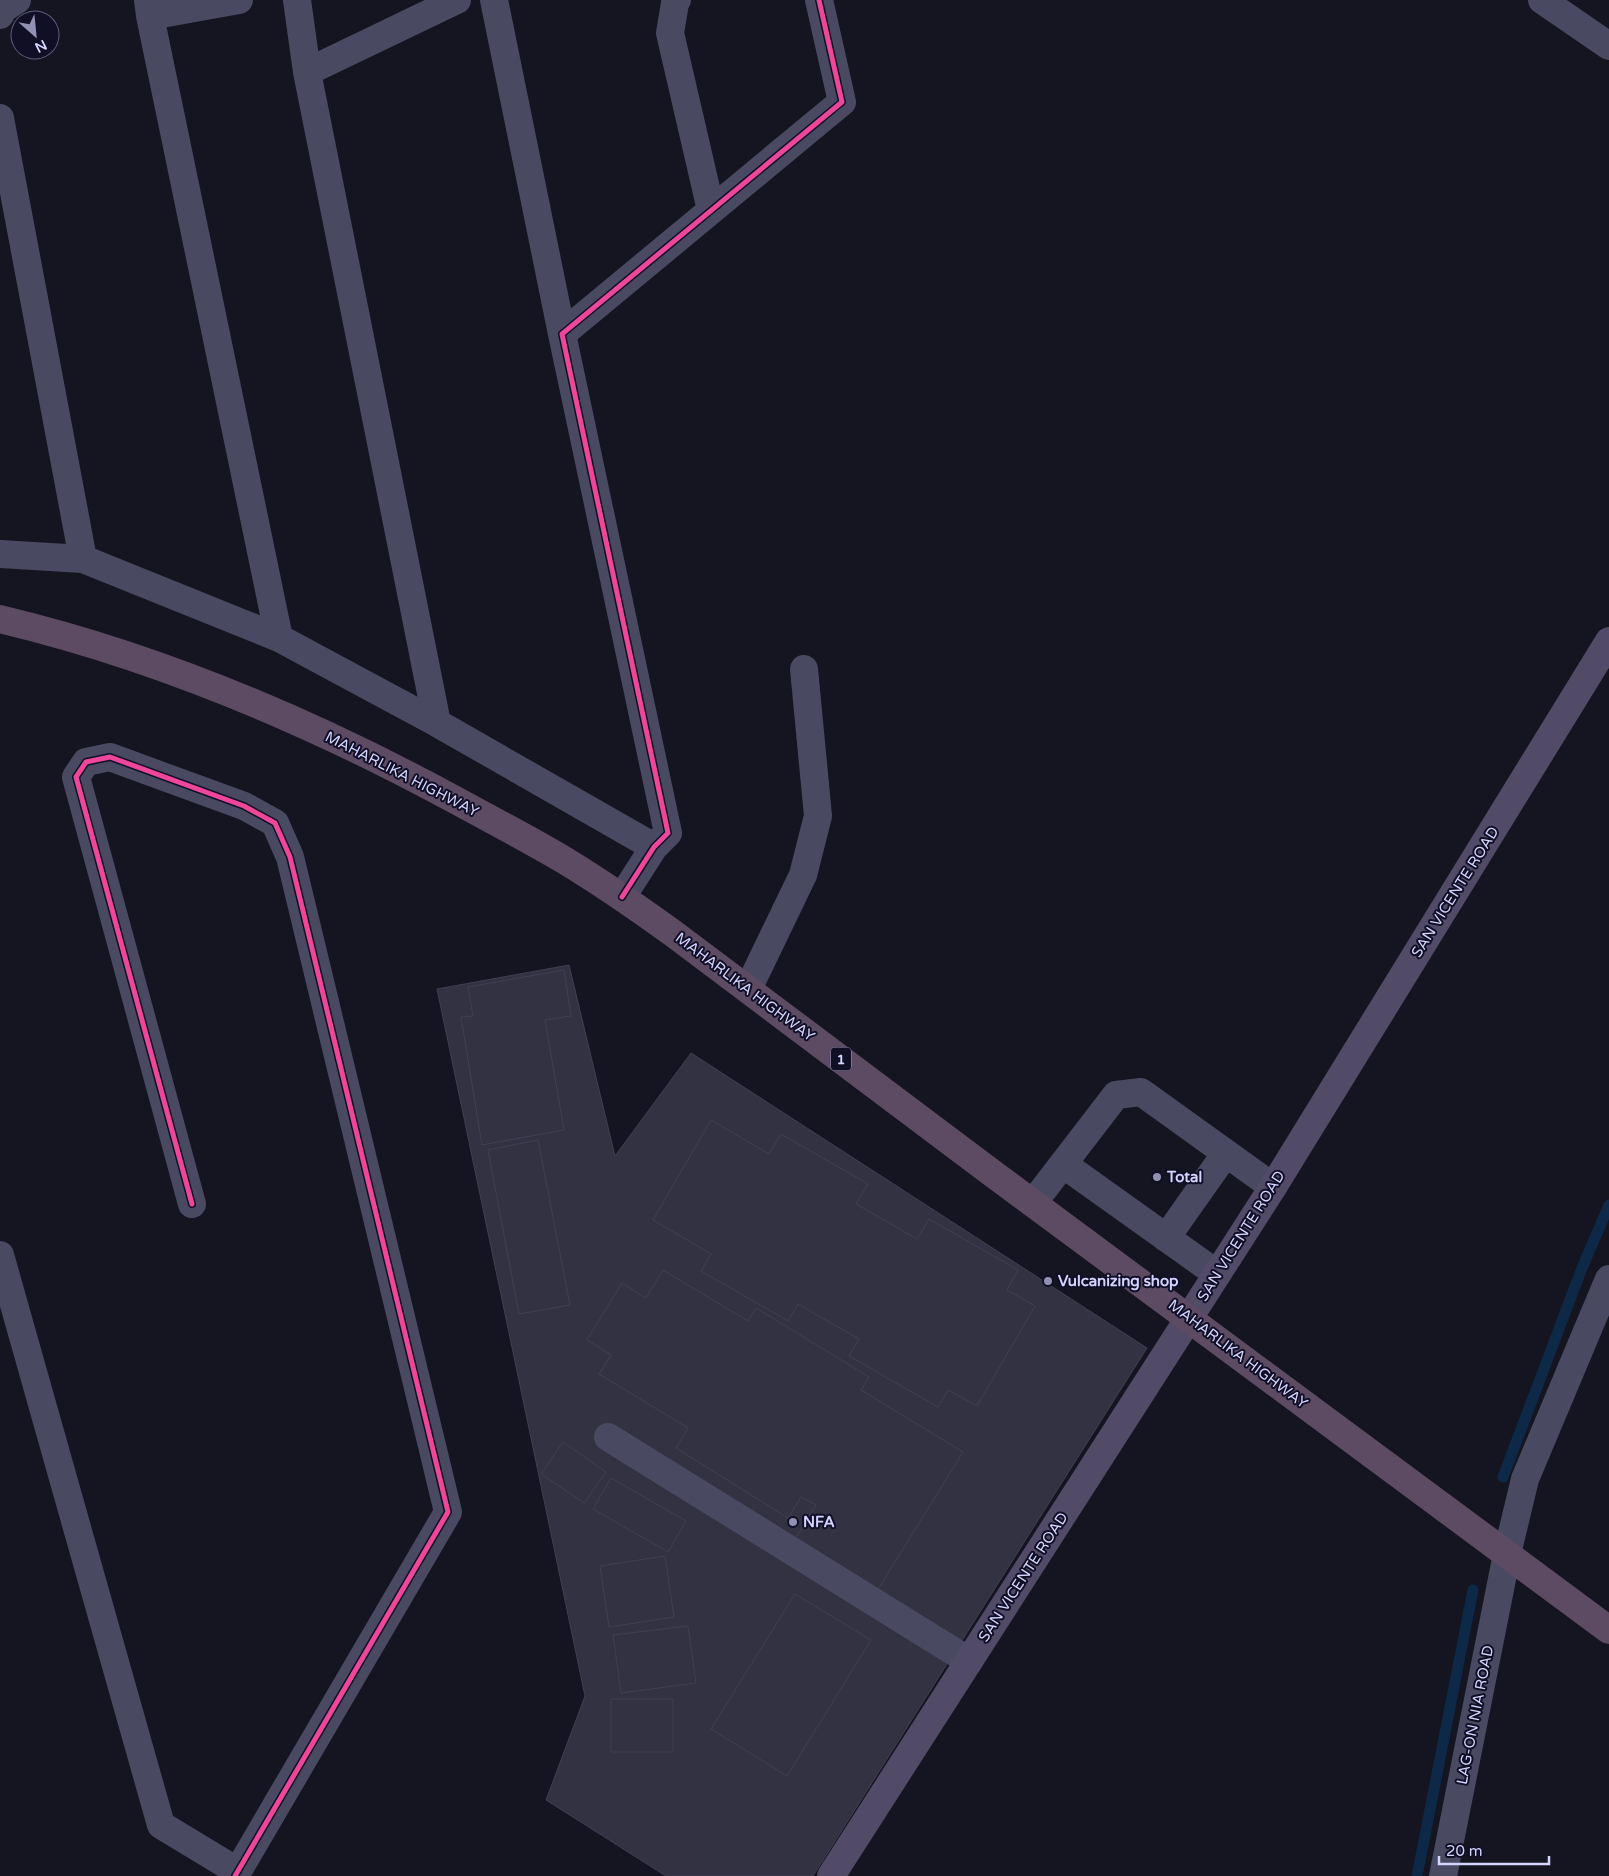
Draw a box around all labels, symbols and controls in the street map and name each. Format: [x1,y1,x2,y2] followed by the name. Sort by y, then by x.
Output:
[10,10,60,60] north arrow
[32,36,50,56] text: N
[322,727,482,821] street label: MAHARLIKA HIGHWAY
[1407,823,1503,961] street label: SAN VICENTE ROAD
[672,929,819,1046] street label: MAHARLIKA HIGHWAY
[831,1048,851,1070] road number: 1
[1193,1167,1289,1305] street label: SAN VICENTE ROAD
[1166,1168,1202,1186] place label: Total
[1151,1171,1163,1183] marker: Total
[1058,1272,1179,1291] place label: Vulcanizing shop
[1042,1275,1054,1287] marker: Vulcanizing shop
[1165,1296,1312,1413] street label: MAHARLIKA HIGHWAY
[974,1509,1072,1645] street label: SAN VICENTE ROAD
[803,1513,835,1531] place label: NFA
[787,1516,799,1528] marker: NFA
[1453,1644,1497,1786] street label: LAG-ON NIA ROAD
[1439,1834,1549,1866] scale bar
[1446,1842,1483,1860] text: 20 m

